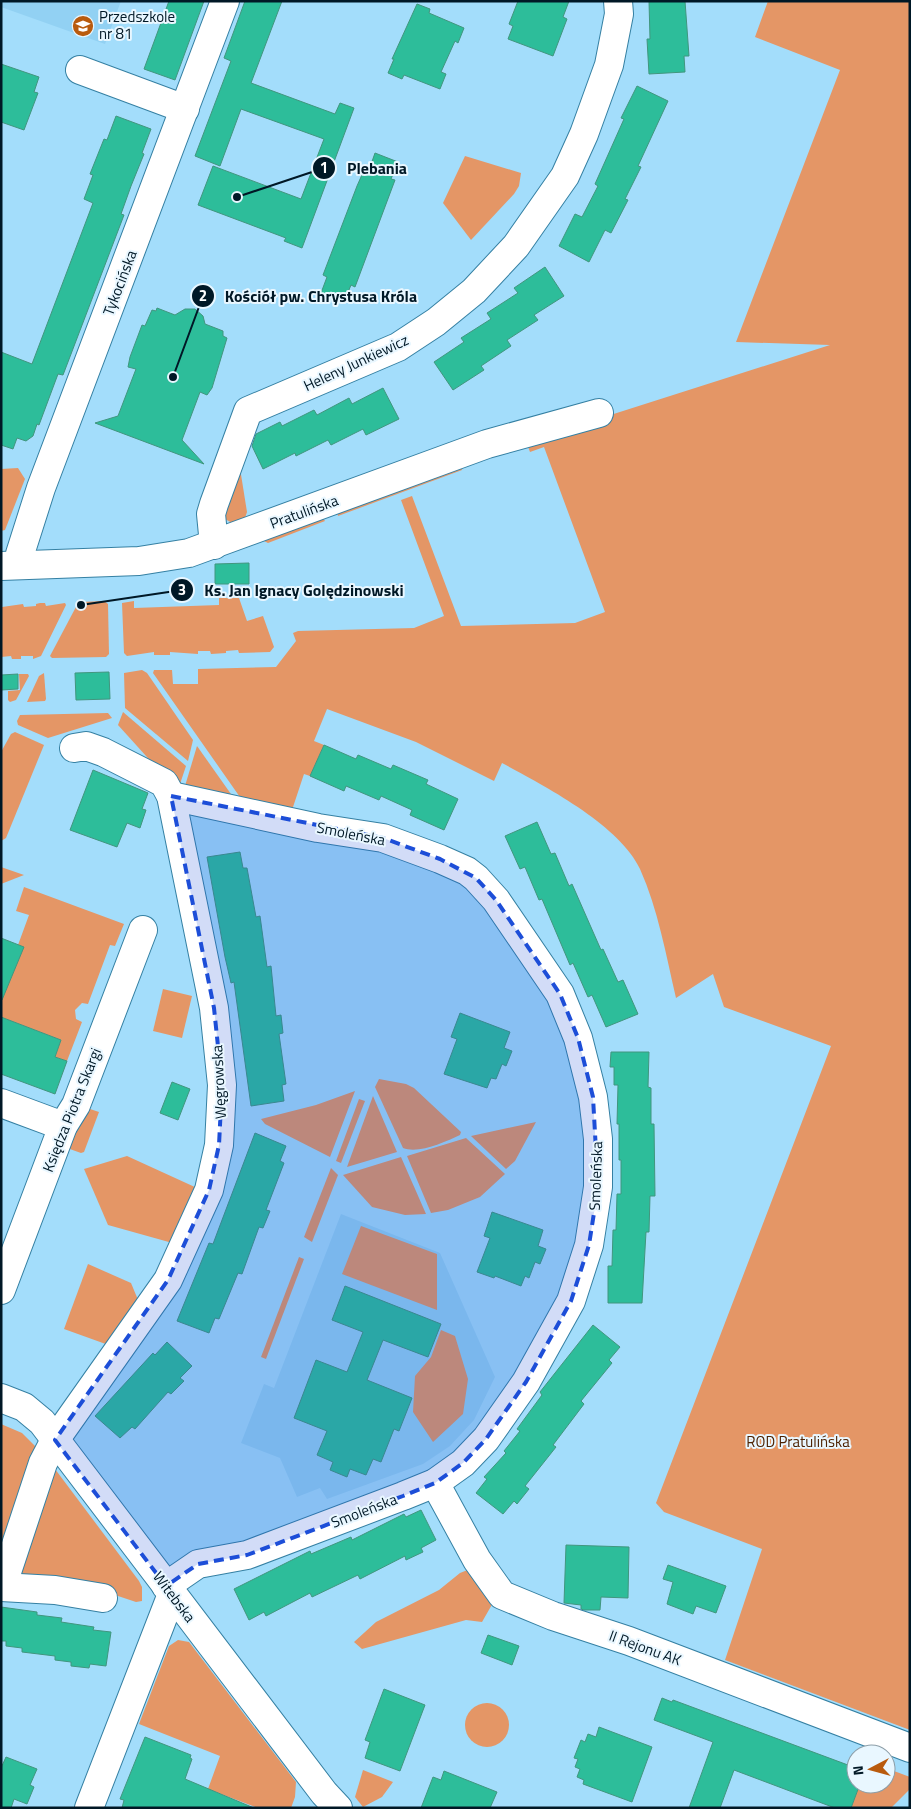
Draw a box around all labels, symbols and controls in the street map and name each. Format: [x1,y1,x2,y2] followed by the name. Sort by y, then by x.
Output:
[99,5,175,45] place label: Przedszkole nr 81
[71,14,95,38] school or university icon: Przedszkole nr 81
[312,152,417,183] callout: Plebania
[320,156,328,179] text: 1
[347,156,407,180] text: Plebania
[97,246,143,319] street label: Tykocińska
[190,281,427,312] callout: Kościół pw. Chrystusa Króla
[199,284,207,307] text: 2
[225,284,417,308] text: Kościół pw. Chrystusa Króla
[299,328,412,397] street label: Heleny Junkiewicz
[266,488,342,535] street label: Pratulińska
[169,575,414,606] callout: Ks. Jan Ignacy Golędzinowski
[178,578,186,601] text: 3
[204,578,404,602] text: Ks. Jan Ignacy Golędzinowski
[315,816,388,852] street label: Smoleńska
[36,1044,107,1175] street label: Księdza Piotra Skargi
[205,1044,232,1120] street label: Węgrowska
[583,1140,608,1211] street label: Smoleńska
[746,1430,850,1453] park label: ROD Pratulińska
[327,1487,401,1534] street label: Smoleńska
[147,1566,202,1628] street label: Witebska
[606,1624,685,1671] street label: II Rejonu AK
[846,1744,896,1794] north arrow
[847,1764,869,1776] text: N

